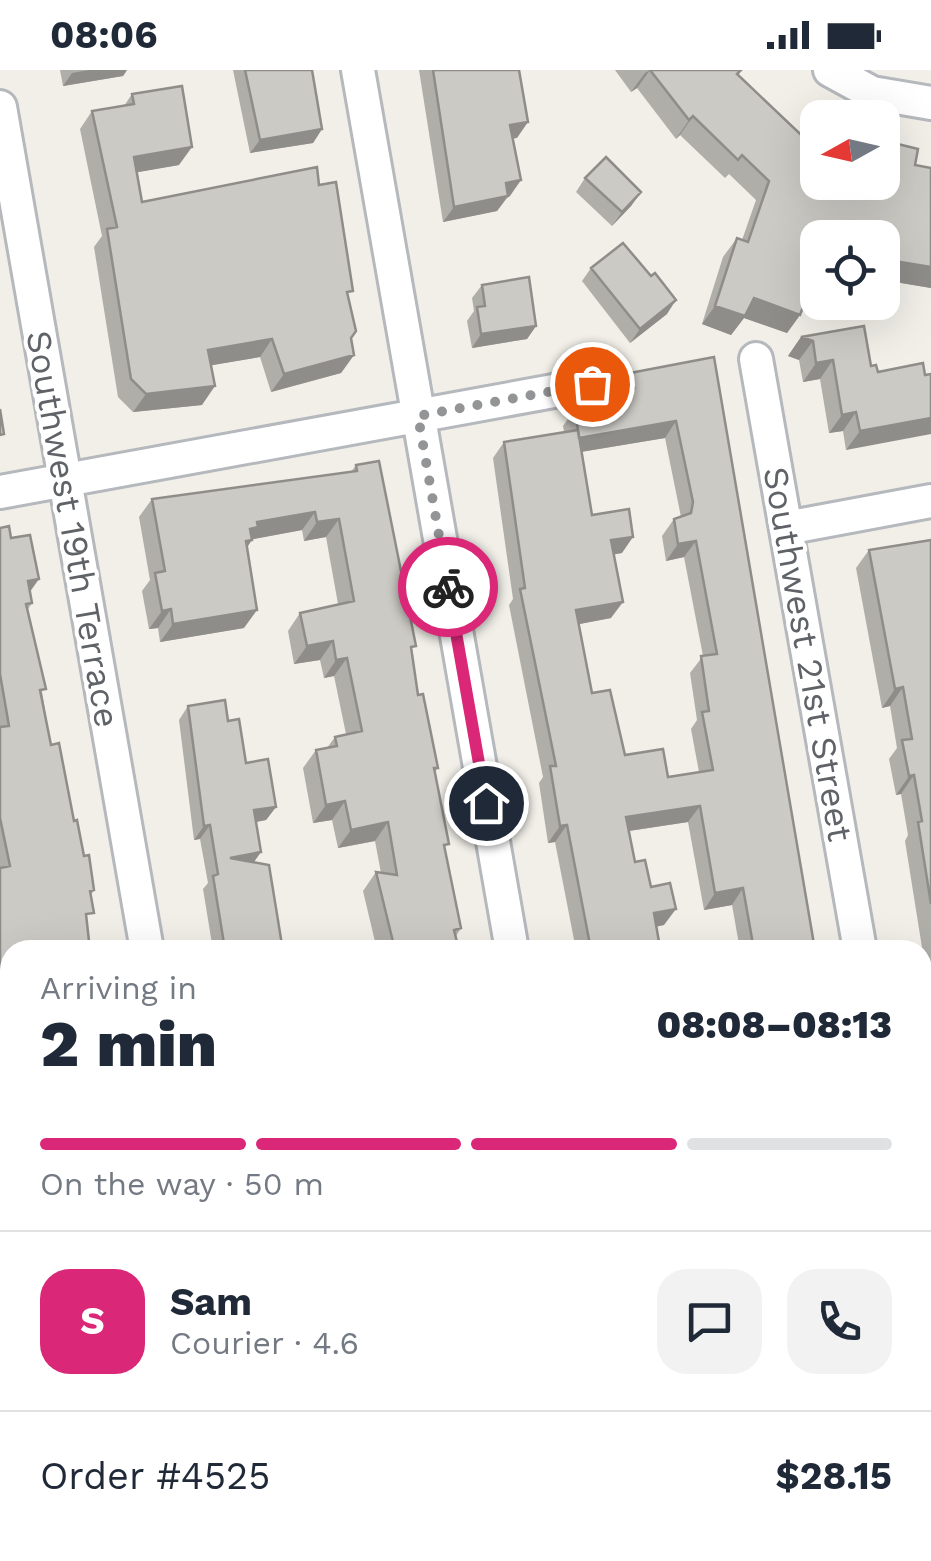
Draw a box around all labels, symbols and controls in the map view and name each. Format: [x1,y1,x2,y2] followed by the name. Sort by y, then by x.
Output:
[50,13,158,57] text: 08:06
[800,100,900,200] north arrow
[800,100,900,320] map controls
[800,220,900,320] button: locate
[17,327,129,731] street label: Southwest 19th Terrace
[550,342,635,427] pin
[565,357,620,412] icon: bag
[754,463,862,845] street label: Southwest 21st Street
[398,537,498,637] courier
[421,560,476,615] icon: bike
[444,761,529,846] pin
[459,776,514,831] icon: home
[40,969,197,1007] text: Arriving in
[656,1003,892,1047] text: 08:08–08:13
[40,1006,217,1082] text: 2 min
[40,1165,324,1203] text: On the way · 50 m
[657,1269,762,1374] button: chat
[787,1269,892,1374] button: phone
[170,1280,252,1324] text: Sam
[80,1299,105,1343] text: S
[170,1324,359,1362] text: Courier · 4.6
[40,1454,270,1498] text: Order #4525
[775,1454,892,1498] text: $28.15

